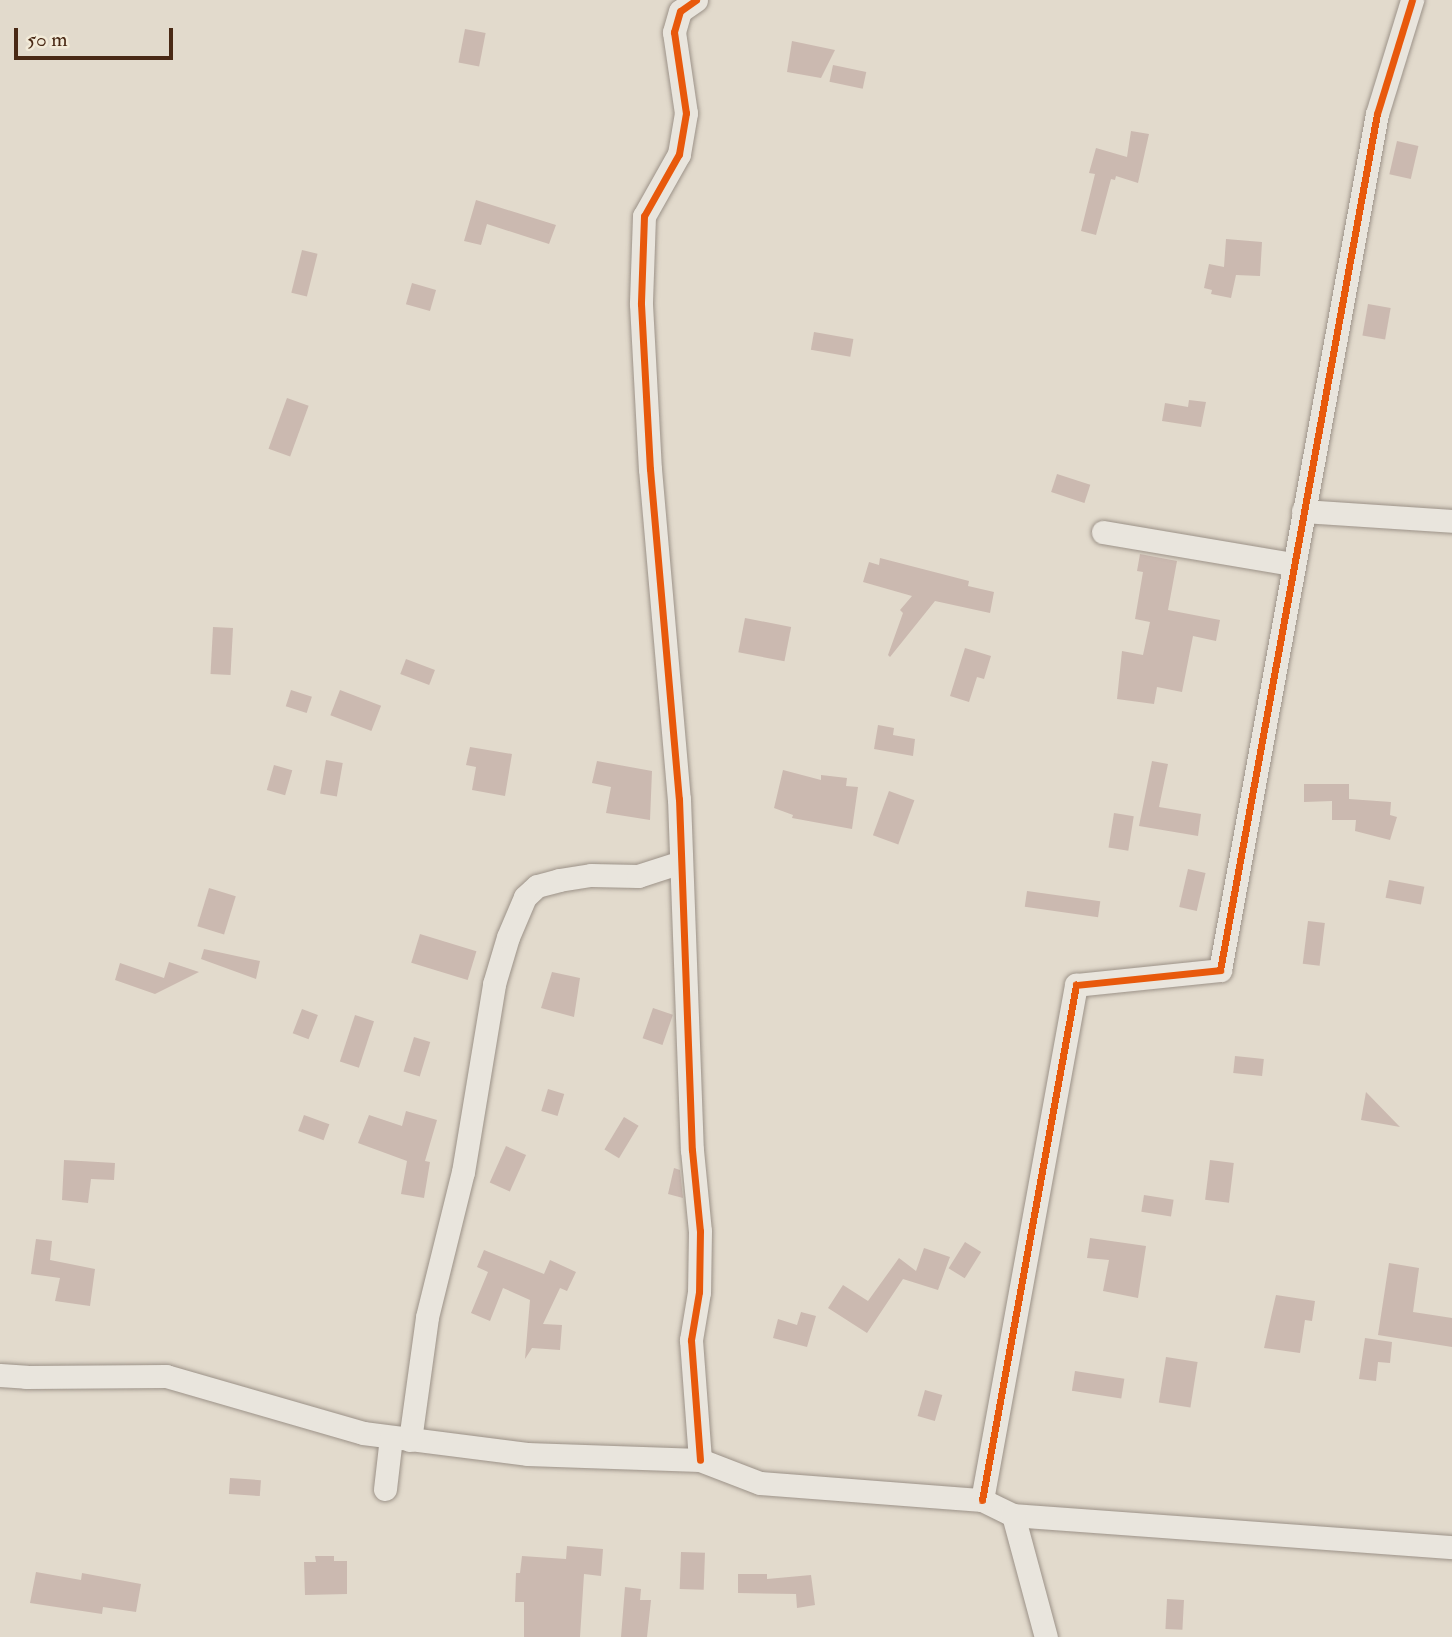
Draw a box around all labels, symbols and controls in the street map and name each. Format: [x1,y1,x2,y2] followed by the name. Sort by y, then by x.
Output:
[18,14,177,58] scale bar
[27,26,68,53] text: 50 m

